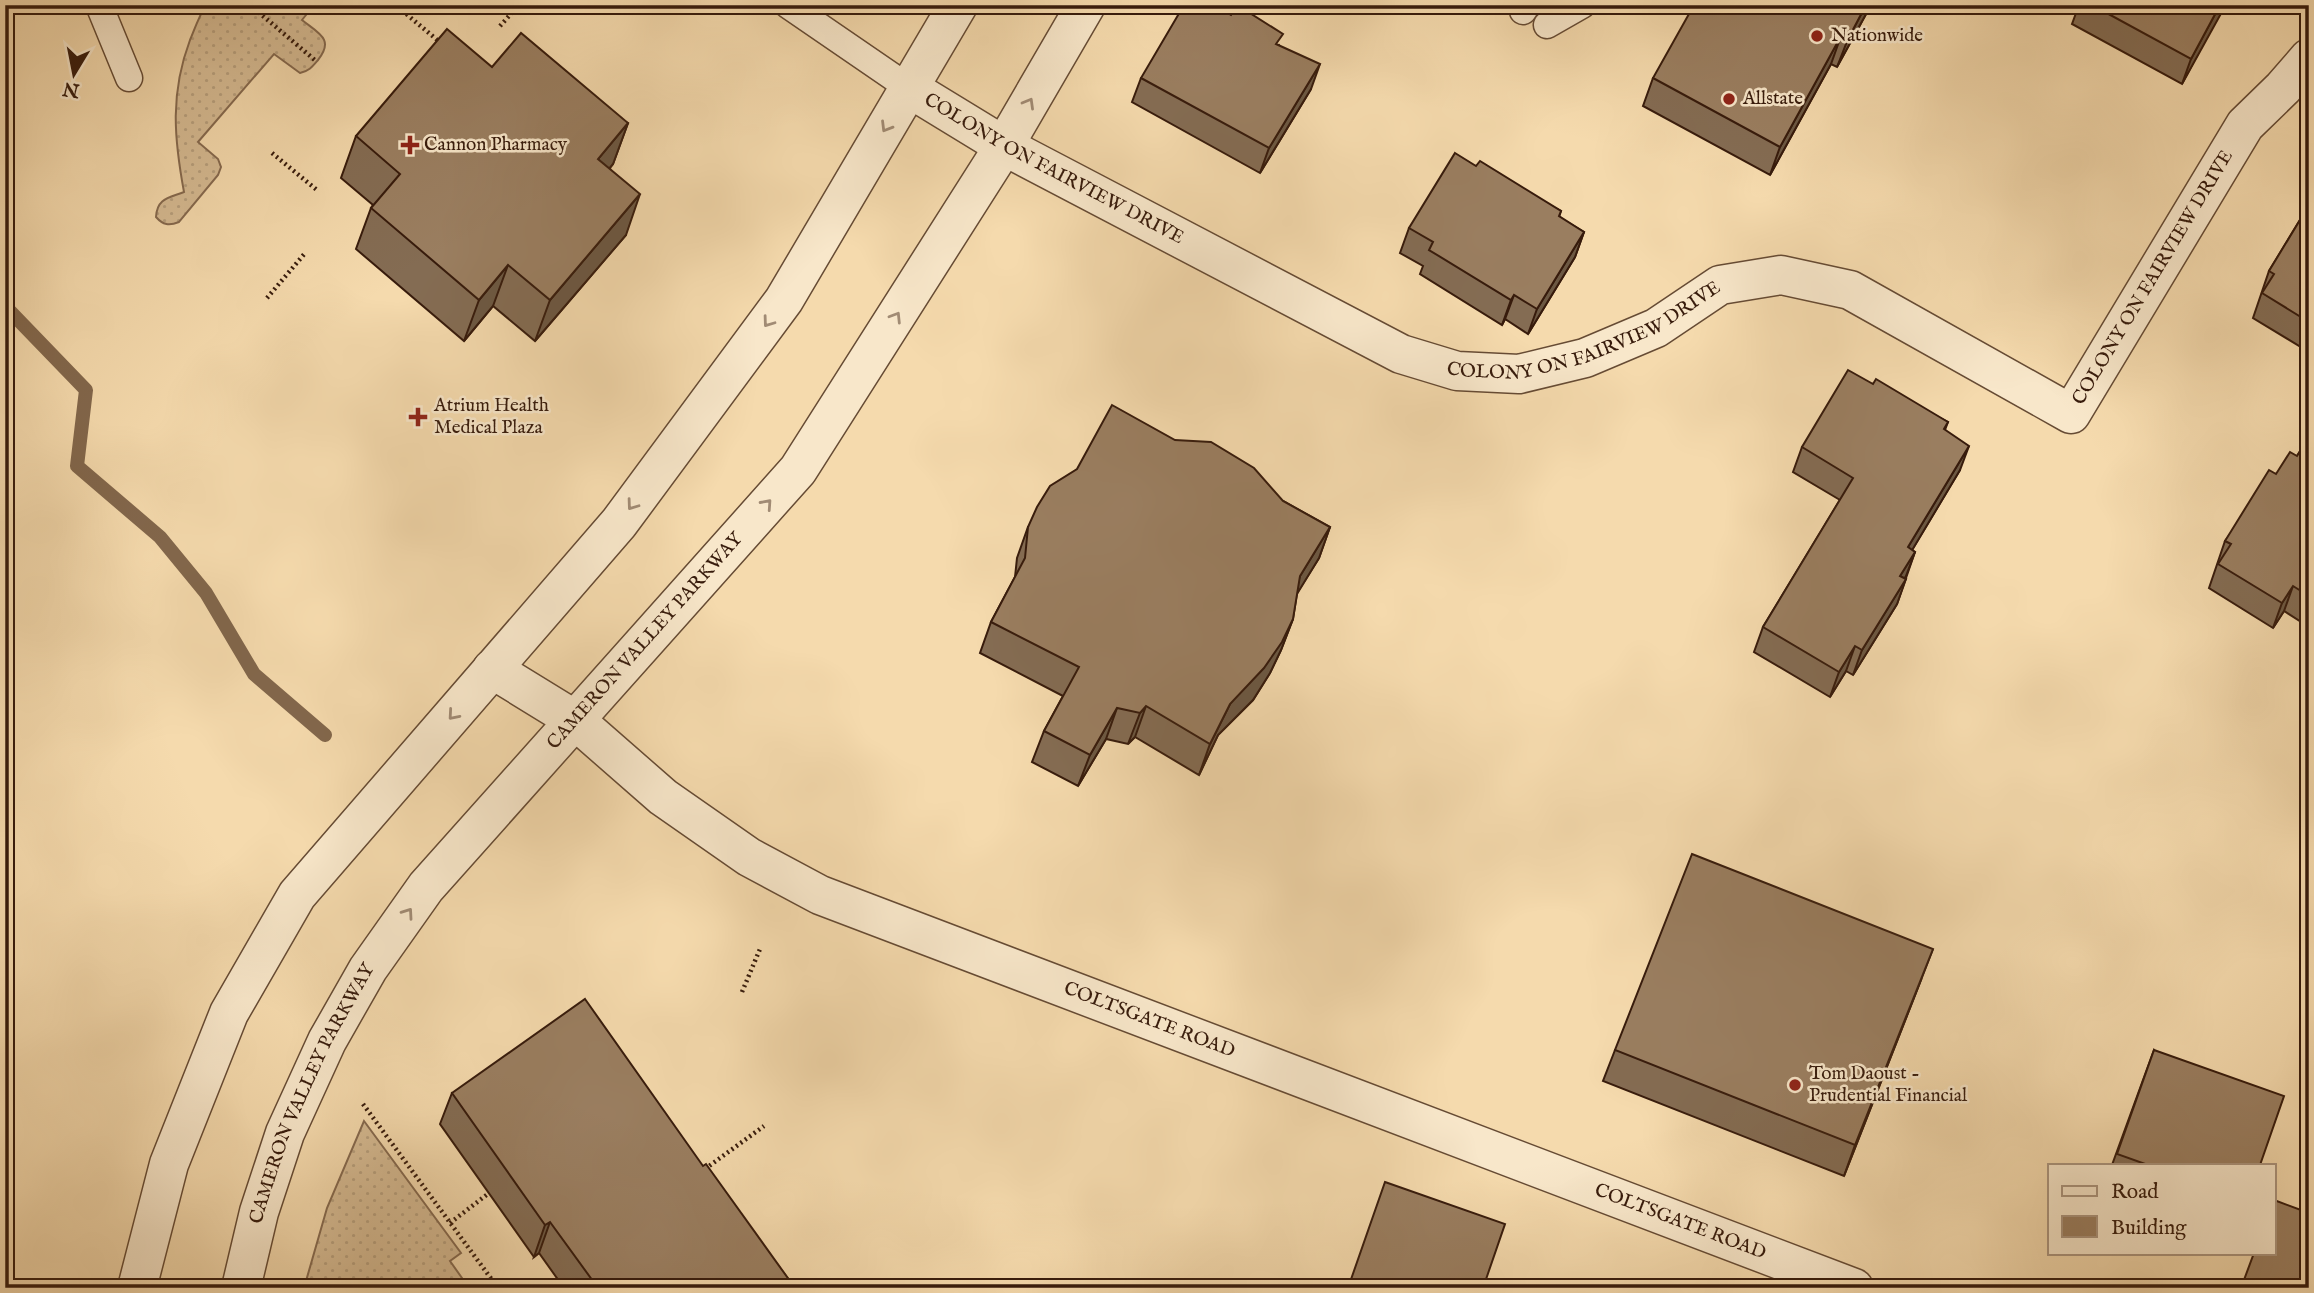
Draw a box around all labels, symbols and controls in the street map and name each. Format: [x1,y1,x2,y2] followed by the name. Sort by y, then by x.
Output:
[1831,24,1923,48] place label: Nationwide
[1809,28,1825,44] marker: Nationwide
[38,38,108,108] north arrow
[61,75,83,102] text: N
[1742,87,1803,111] place label: Allstate
[919,88,1188,250] street label: COLONY ON FAIRVIEW DRIVE
[1721,91,1737,107] marker: Allstate
[1021,98,1034,110] one-way arrow
[881,120,894,133] one-way arrow
[424,133,568,157] place label: Cannon Pharmacy
[402,137,418,153] marker: Cannon Pharmacy
[2067,146,2239,410] street label: COLONY ON FAIRVIEW DRIVE
[1443,276,1725,386] street label: COLONY ON FAIRVIEW DRIVE
[887,312,900,325] one-way arrow
[763,314,776,326] one-way arrow
[433,394,549,440] place label: Atrium Health Medical Plaza
[408,407,428,427] marker: Atrium Health Medical Plaza
[628,497,641,509] one-way arrow
[759,499,772,512] one-way arrow
[542,527,749,755] street label: CAMERON VALLEY PARKWAY
[449,707,461,720] one-way arrow
[400,908,412,921] one-way arrow
[245,958,381,1226] street label: CAMERON VALLEY PARKWAY
[1060,977,1238,1064] street label: COLTSGATE ROAD
[1809,1062,1968,1108] place label: Tom Daoust - Prudential Financial
[1787,1077,1803,1093] marker: Tom Daoust - Prudential Financial
[2048,1164,2276,1254] legend
[1591,1178,1769,1265] street label: COLTSGATE ROAD
[2111,1179,2159,1206] text: Road
[2111,1215,2187,1242] text: Building

